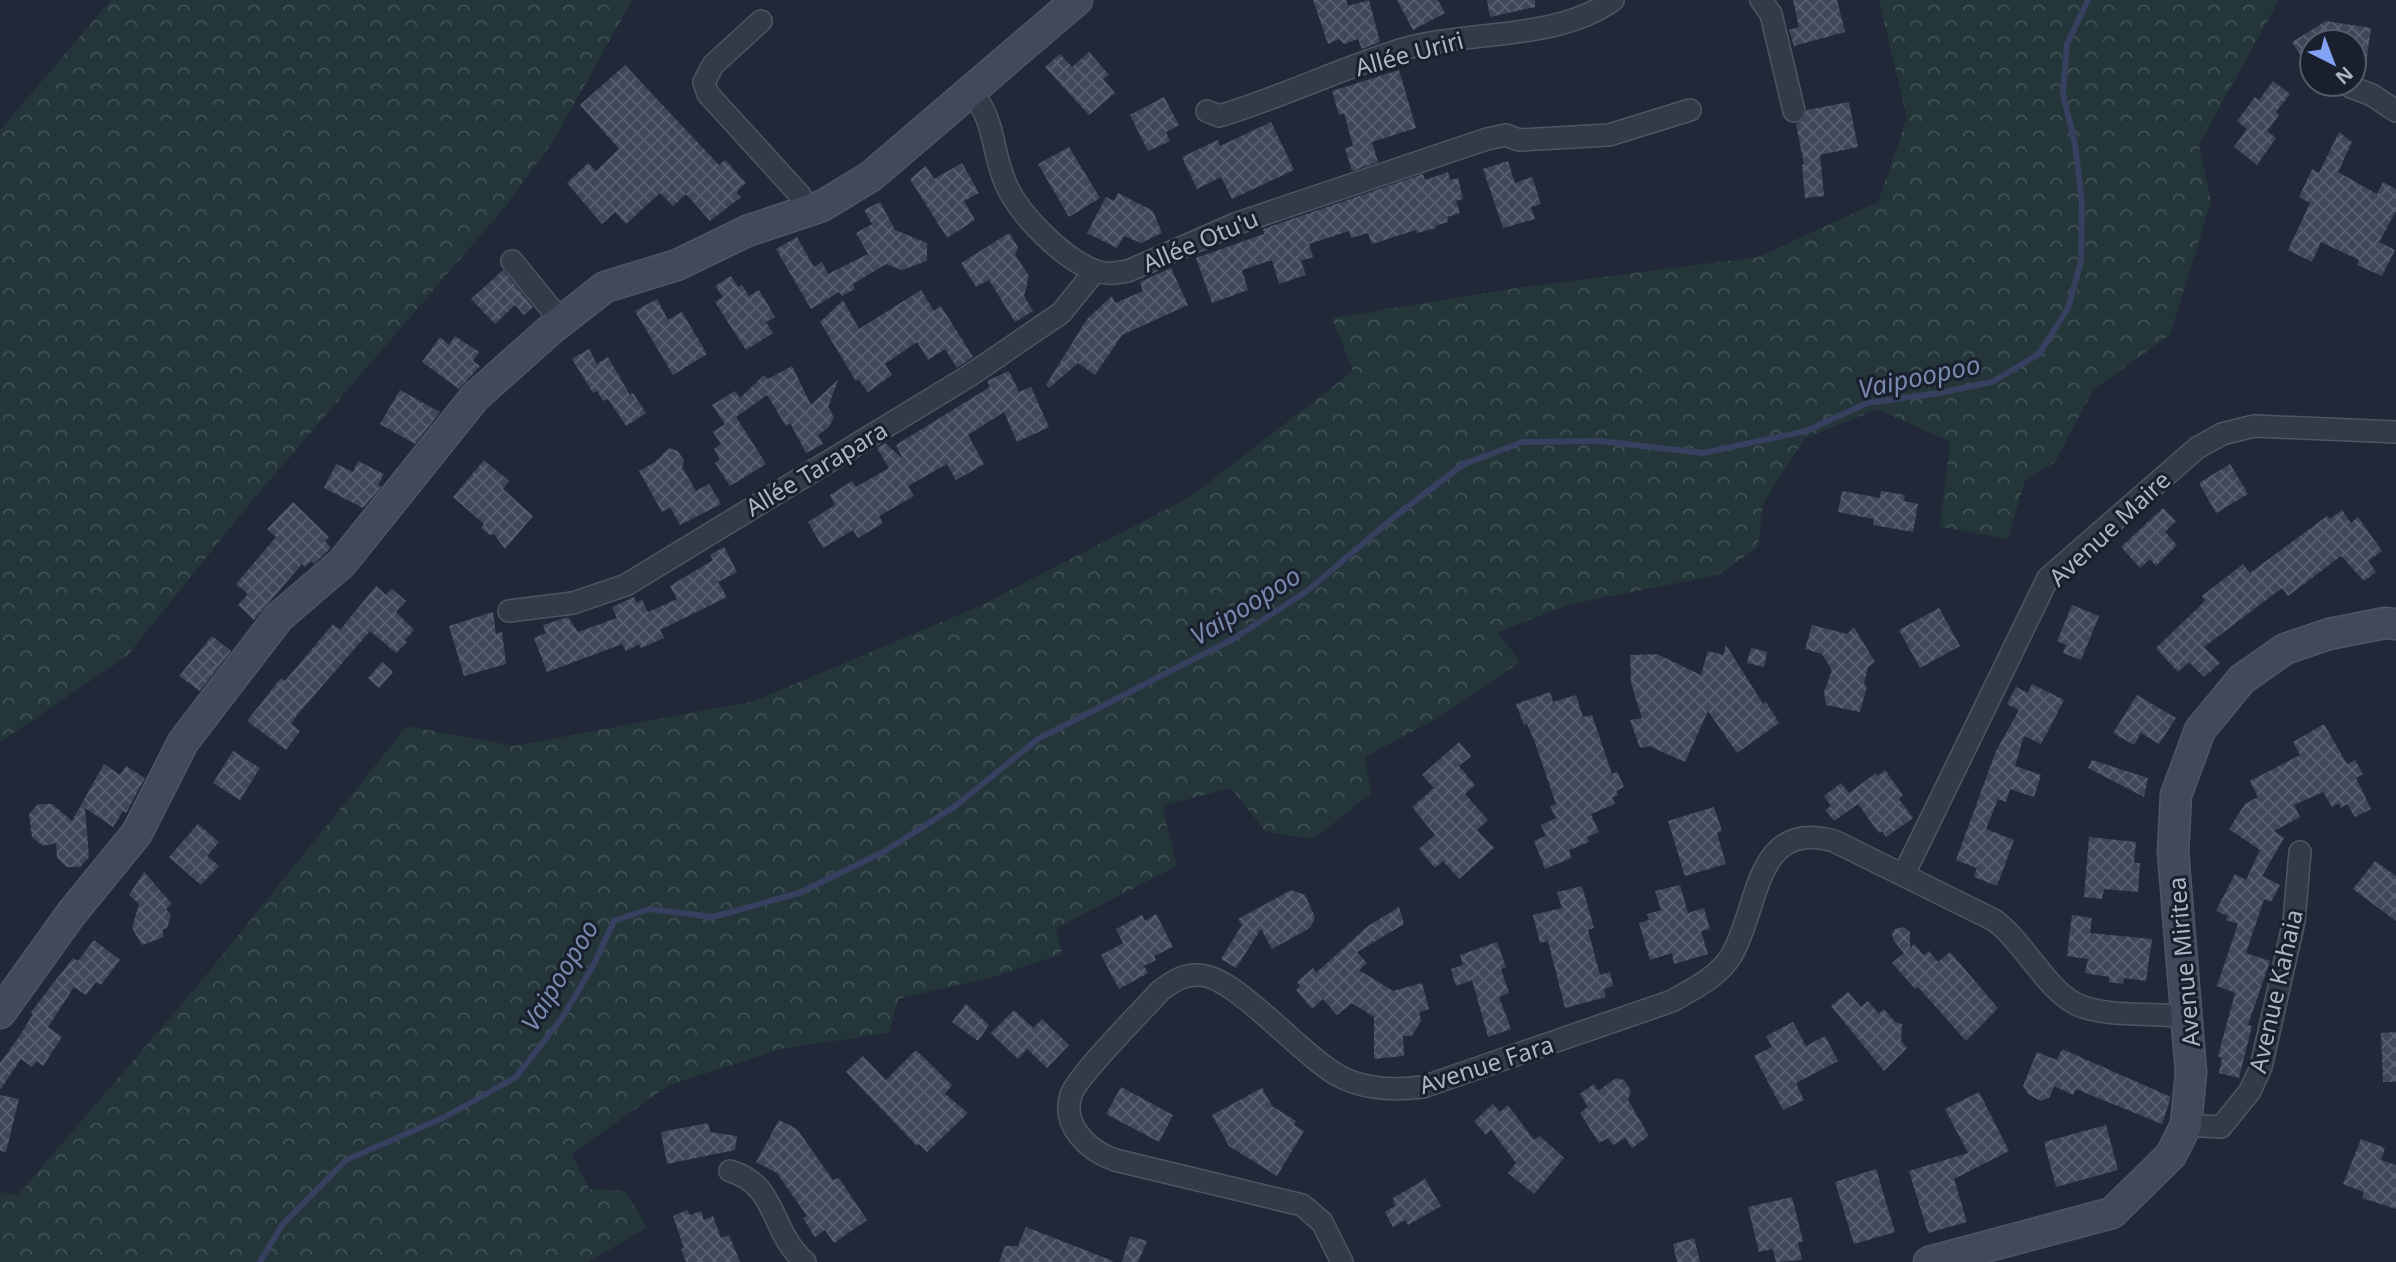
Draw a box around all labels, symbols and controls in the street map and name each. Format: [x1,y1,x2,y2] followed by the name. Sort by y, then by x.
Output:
[1351,23,1467,83] street label: Allée Uriri
[2298,28,2368,98] north arrow
[2330,61,2359,90] text: N
[1137,201,1263,279] street label: Allée Otu'u
[1855,346,1983,406] water label: Vaipoopoo
[739,413,893,523] street label: Allée Tarapara
[2041,463,2177,593] street label: Avenue Maire
[1183,557,1307,653] water label: Vaipoopoo
[2159,876,2207,1048] street label: Avenue Miritea
[2240,906,2310,1076] street label: Avenue Kahaia
[512,913,606,1037] water label: Vaipoopoo
[1415,1027,1557,1101] street label: Avenue Fara

